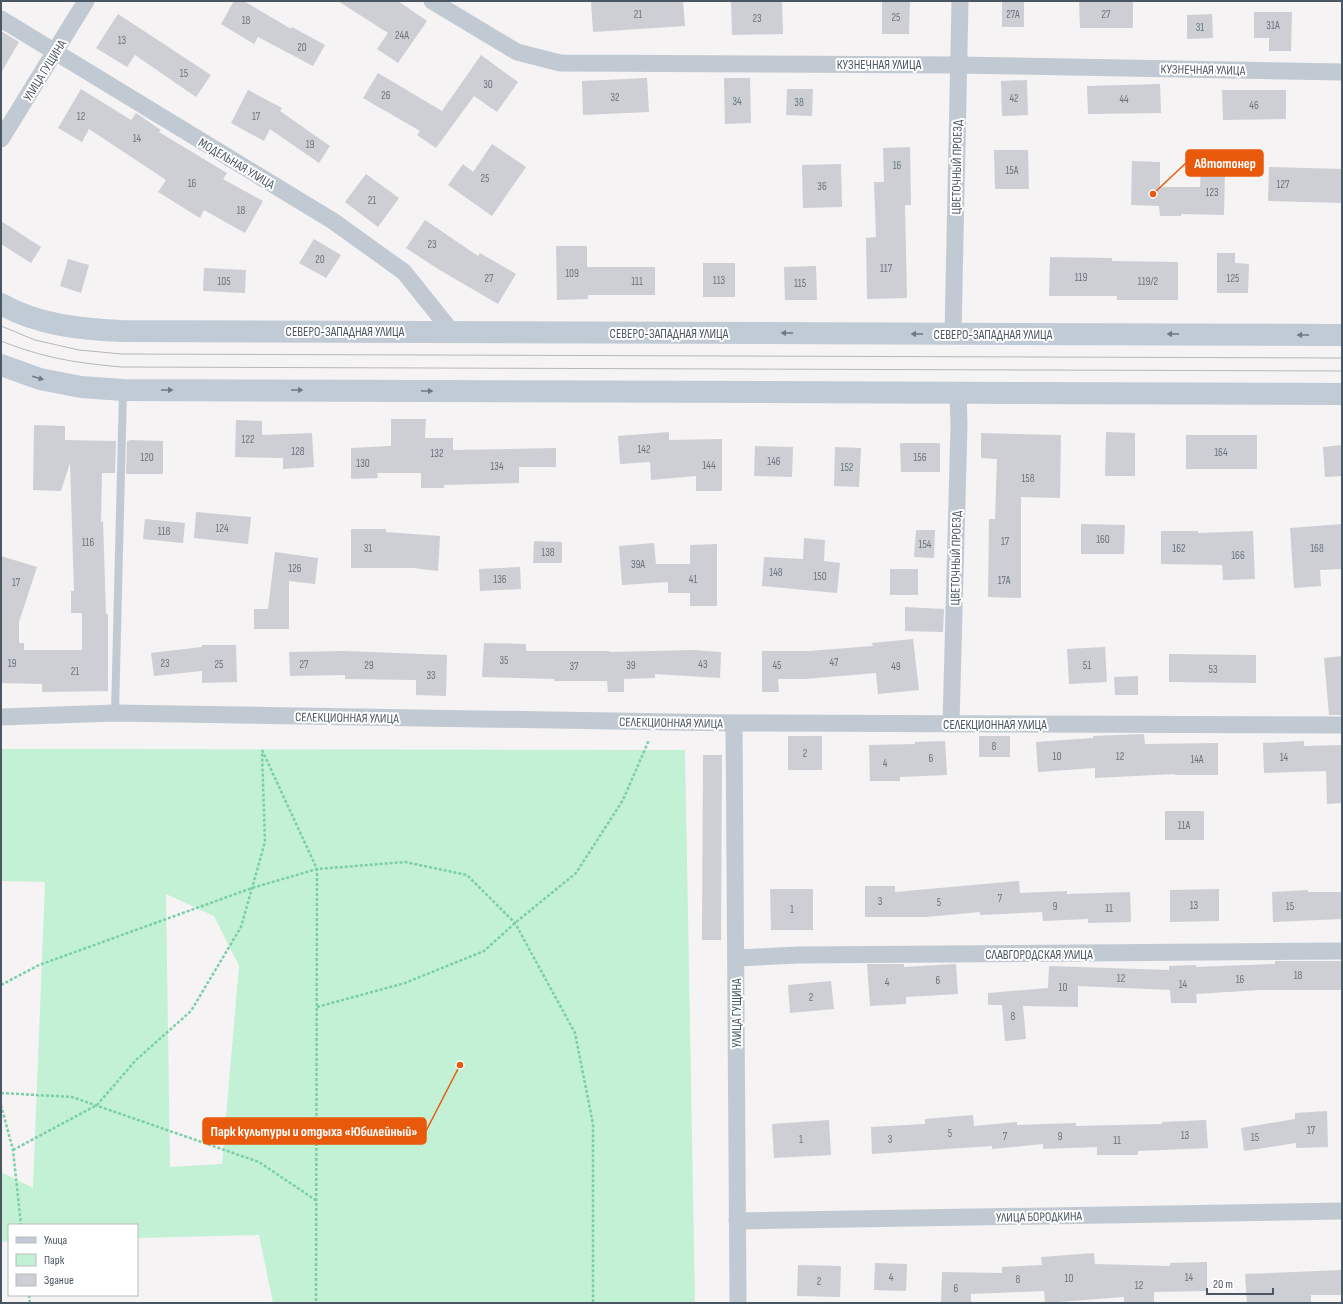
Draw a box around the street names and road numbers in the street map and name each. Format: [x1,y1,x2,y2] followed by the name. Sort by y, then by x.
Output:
[20,37,70,104] street label: УЛИЦА ГУЩИНА
[837,57,922,73] street label: КУЗНЕЧНАЯ УЛИЦА
[1161,61,1246,79] street label: КУЗНЕЧНАЯ УЛИЦА
[948,119,966,214] street label: ЦВЕТОЧНЫЙ ПРОЕЗД
[195,135,278,193] street label: МОДЕЛЬНАЯ УЛИЦА
[286,324,405,340] street label: СЕВЕРО-ЗАПАДНАЯ УЛИЦА
[610,326,729,342] street label: СЕВЕРО-ЗАПАДНАЯ УЛИЦА
[934,327,1053,343] street label: СЕВЕРО-ЗАПАДНАЯ УЛИЦА
[947,510,965,605] street label: ЦВЕТОЧНЫЙ ПРОЕЗД
[295,709,399,727] street label: СЕЛЕКЦИОННАЯ УЛИЦА
[619,714,723,732] street label: СЕЛЕКЦИОННАЯ УЛИЦА
[943,717,1047,733] street label: СЕЛЕКЦИОННАЯ УЛИЦА
[985,947,1093,963] street label: СЛАВГОРОДСКАЯ УЛИЦА
[729,978,745,1048] street label: УЛИЦА ГУЩИНА
[996,1208,1083,1226] street label: УЛИЦА БОРОДКИНА

